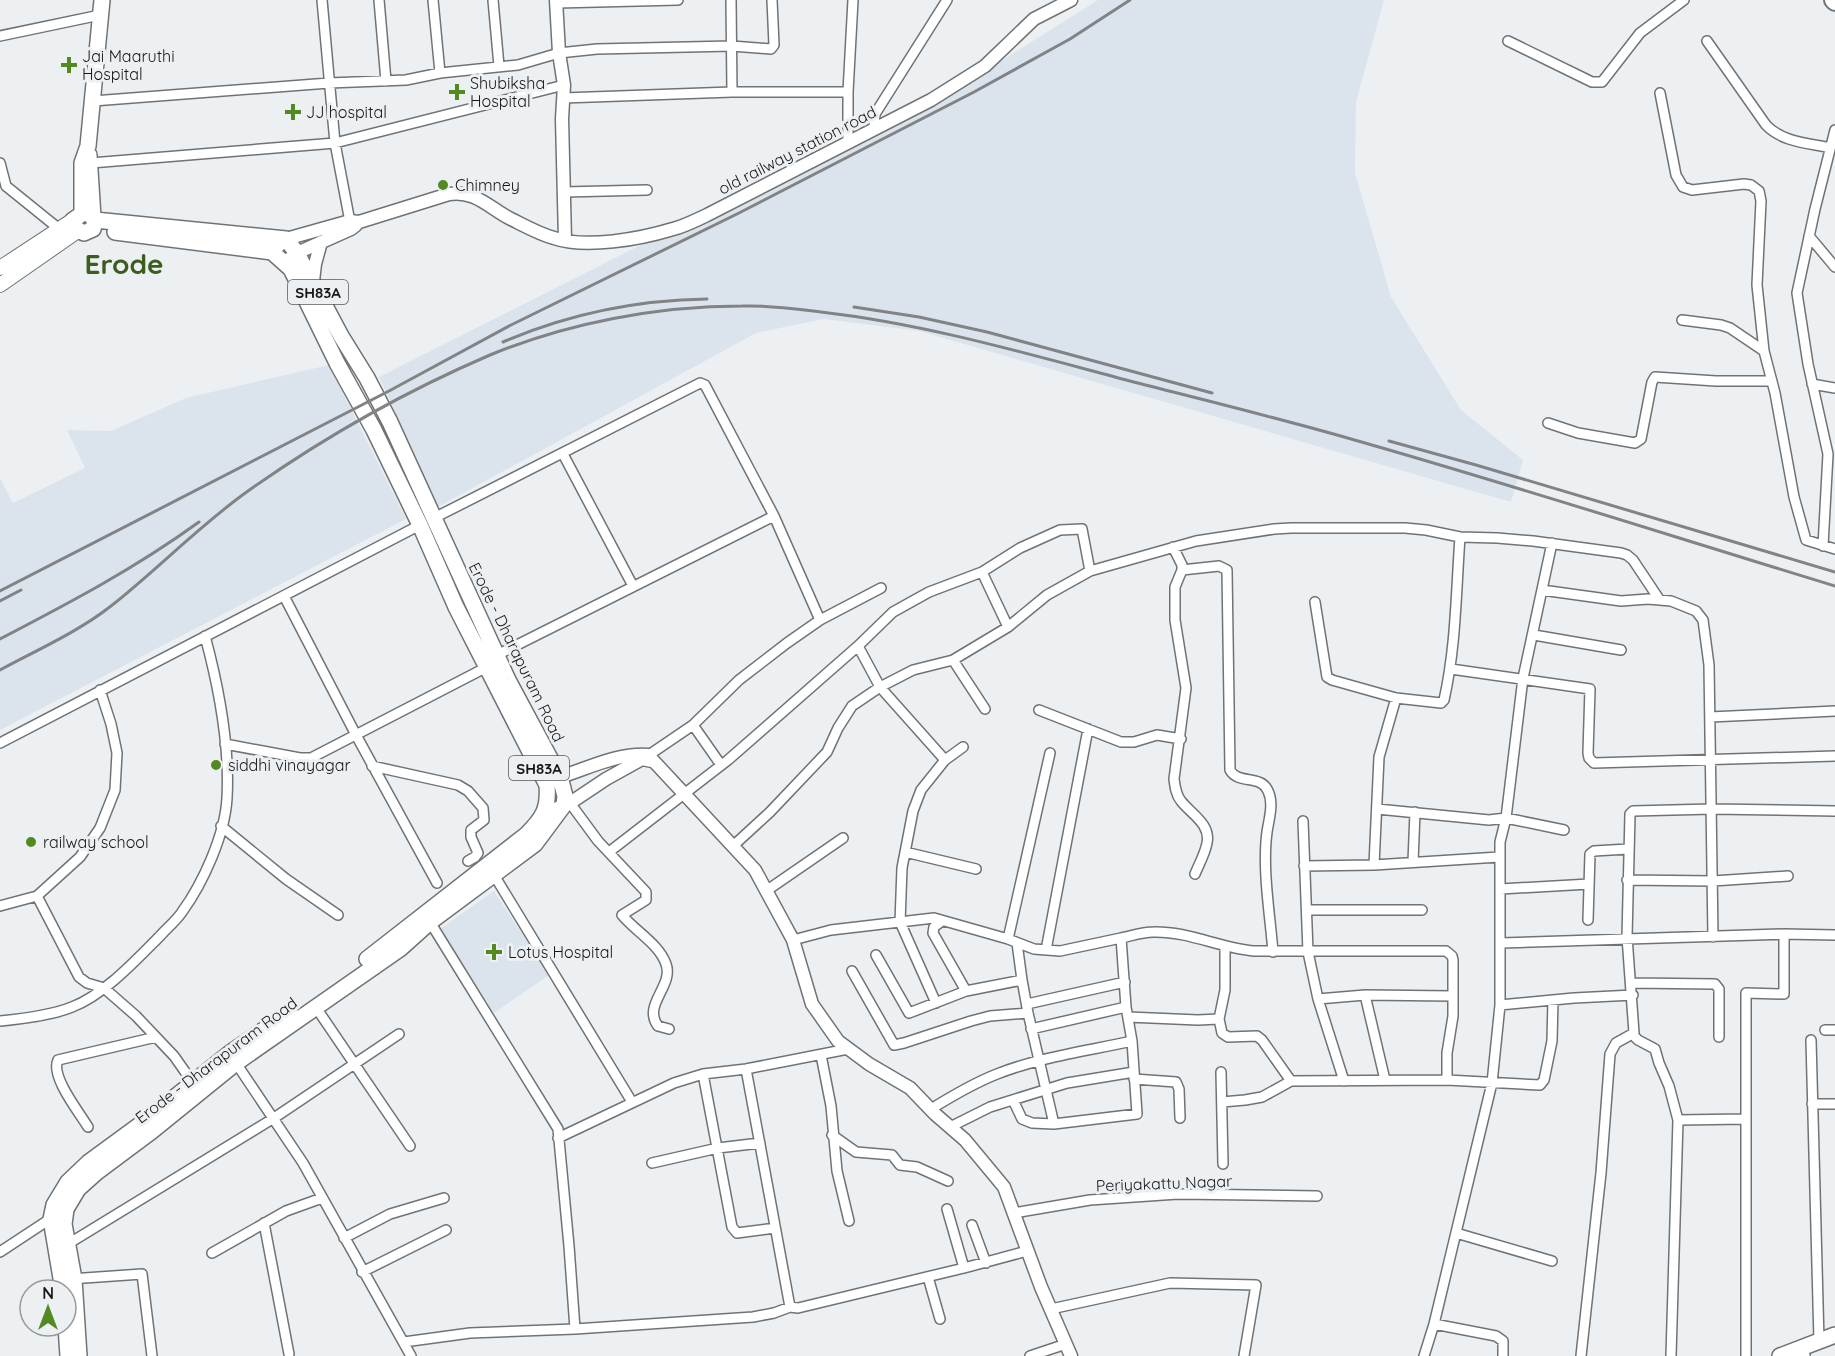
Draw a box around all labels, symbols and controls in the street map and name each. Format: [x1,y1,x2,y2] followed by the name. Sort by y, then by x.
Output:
[82,46,175,84] place label: Jai Maaruthi Hospital
[60,56,78,74] marker: Jai Maaruthi Hospital
[470,73,545,111] place label: Shubiksha Hospital
[448,83,466,101] marker: Shubiksha Hospital
[715,101,879,199] street label: old railway station road
[306,102,387,122] place label: JJ hospital
[284,103,302,121] marker: JJ hospital
[455,175,520,195] place label: Chimney
[436,178,450,192] marker: Chimney
[84,246,164,281] district label: Erode
[288,280,348,304] road number: SH83A
[465,559,569,745] street label: Erode - Dharapuram Road
[228,755,351,775] place label: siddhi vinayagar
[509,756,569,780] road number: SH83A
[209,758,223,772] marker: siddhi vinayagar
[43,832,149,852] place label: railway school
[24,835,38,849] marker: railway school
[508,942,613,962] place label: Lotus Hospital
[485,943,503,961] marker: Lotus Hospital
[131,993,301,1127] street label: Erode - Dharapuram Road
[1095,1171,1233,1195] street label: Periyakattu Nagar
[18,1278,78,1338] north arrow
[42,1283,54,1303] text: N

